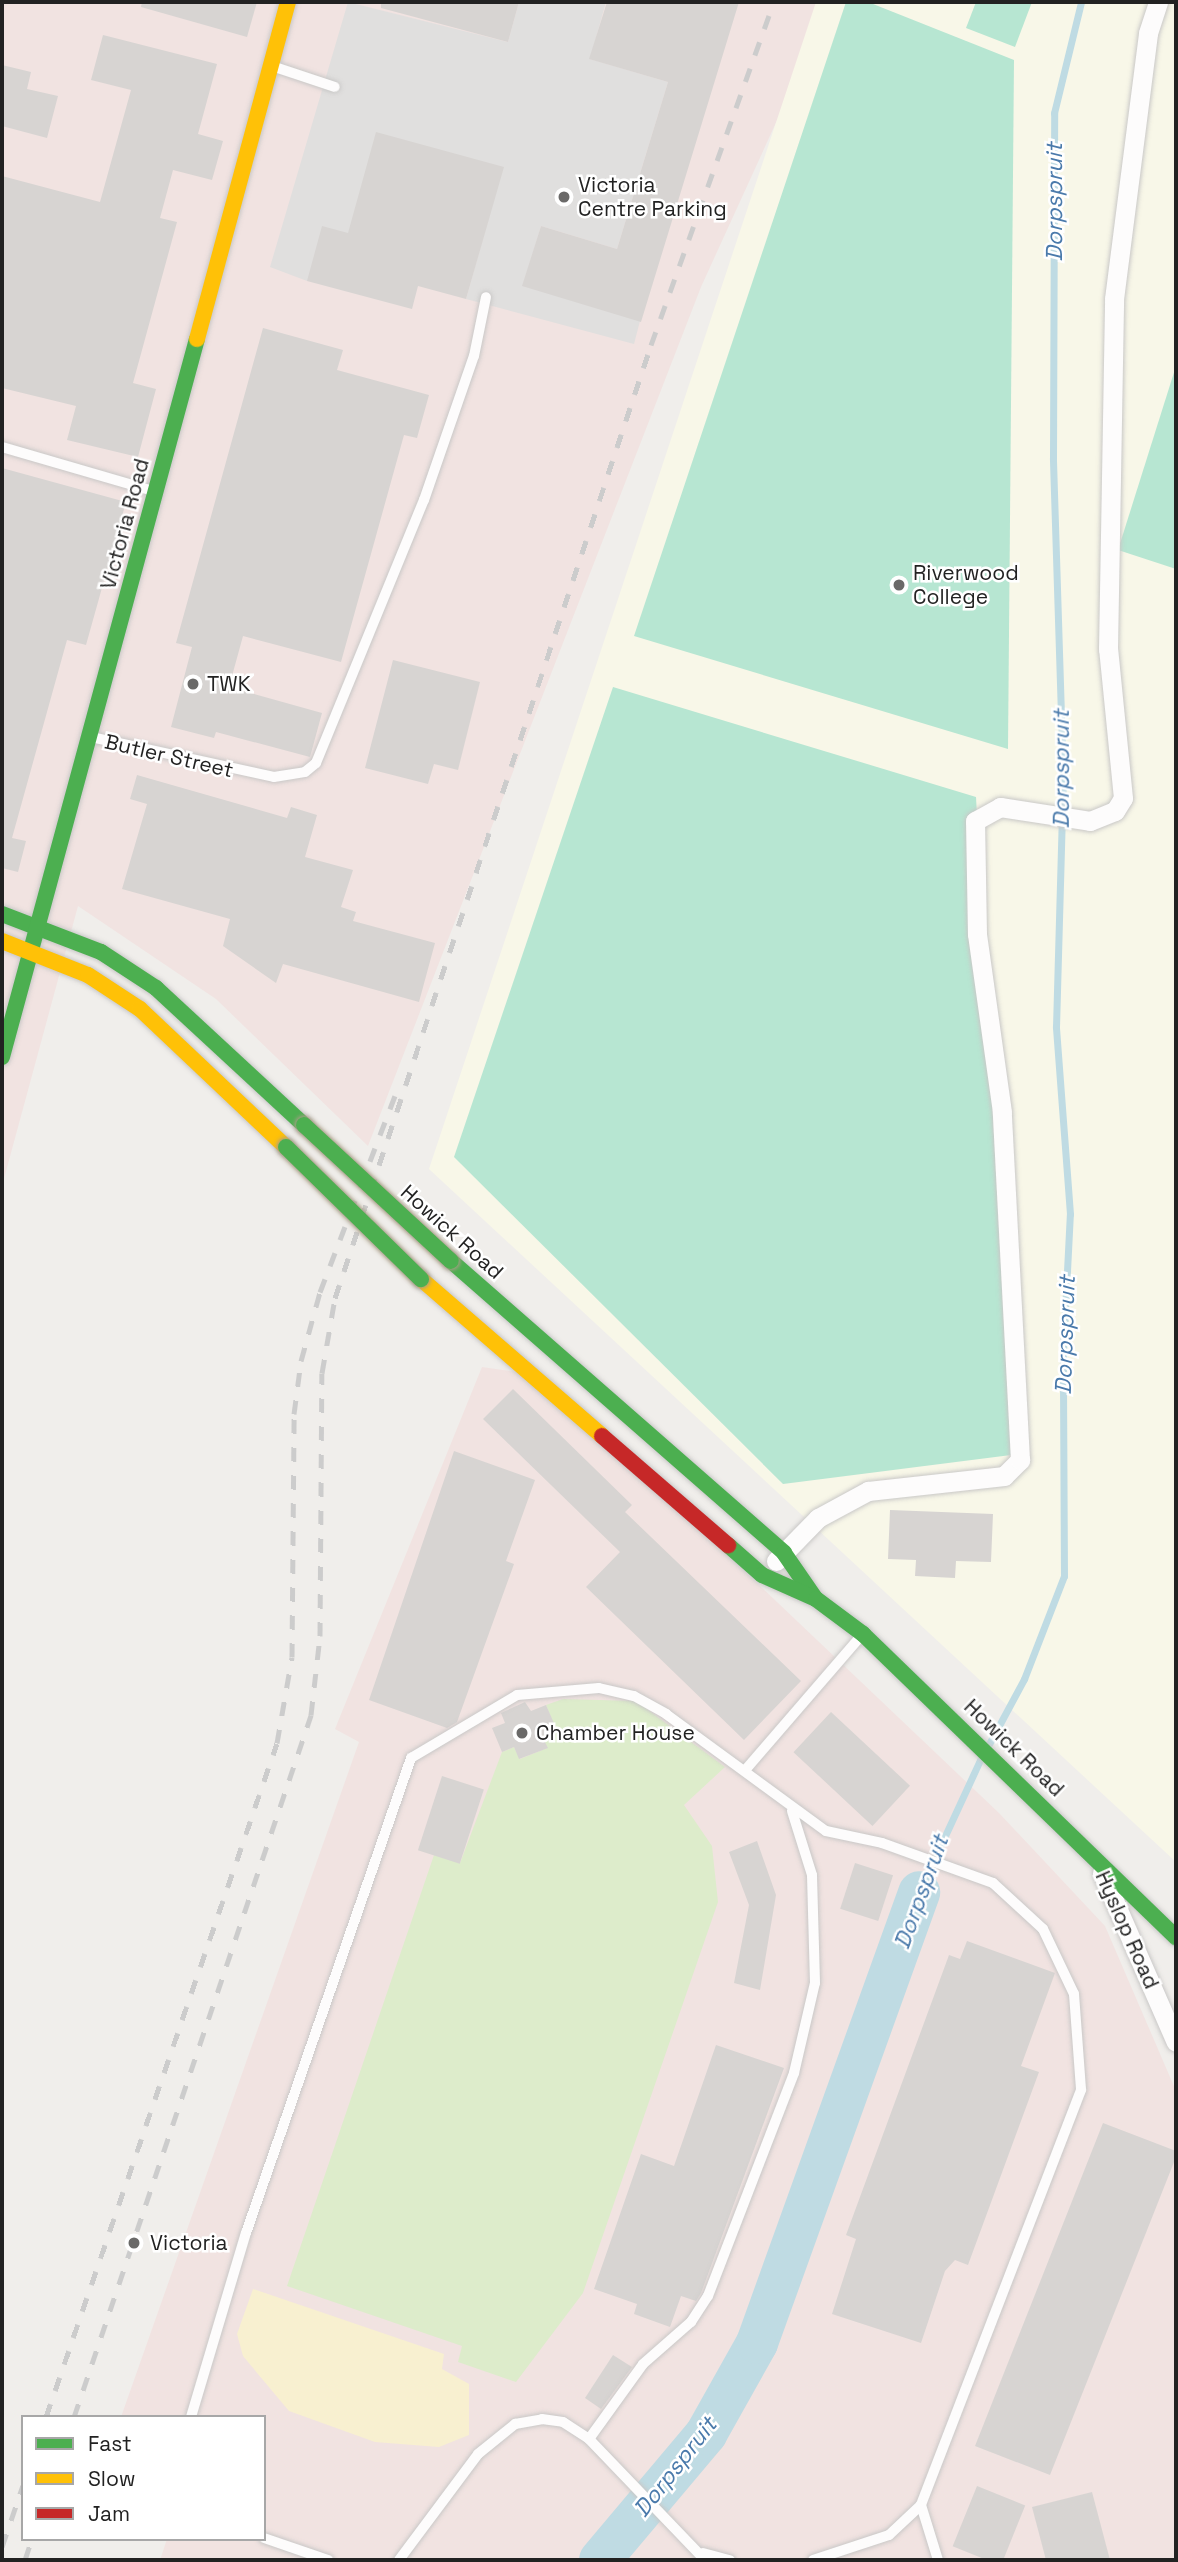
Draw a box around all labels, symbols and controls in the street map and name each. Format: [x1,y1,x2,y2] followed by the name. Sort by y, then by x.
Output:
[1040,143,1068,261] water label: Dorpspruit
[578,172,727,222] place label: Victoria Centre Parking
[556,189,572,205] marker: Victoria Centre Parking
[95,456,155,592] street label: Victoria Road
[913,560,1019,610] place label: Riverwood College
[891,577,907,593] marker: Riverwood College
[207,671,251,697] place label: TWK
[185,676,201,692] marker: TWK
[1047,710,1075,828] water label: Dorpspruit
[102,729,236,783] street label: Butler Street
[396,1179,508,1285] street label: Howick Road
[1049,1275,1081,1395] water label: Dorpspruit
[959,1694,1069,1802] street label: Howick Road
[536,1720,695,1746] place label: Chamber House
[514,1725,530,1741] marker: Chamber House
[888,1831,954,1953] water label: Dorpspruit
[1090,1867,1164,1993] street label: Hyslop Road
[150,2230,228,2256] place label: Victoria
[124,2233,144,2253] marker: Victoria
[628,2412,722,2522] water label: Dorpspruit
[21,2415,266,2541] legend
[88,2430,132,2457] text: Fast
[88,2465,136,2492] text: Slow
[88,2500,130,2527] text: Jam

